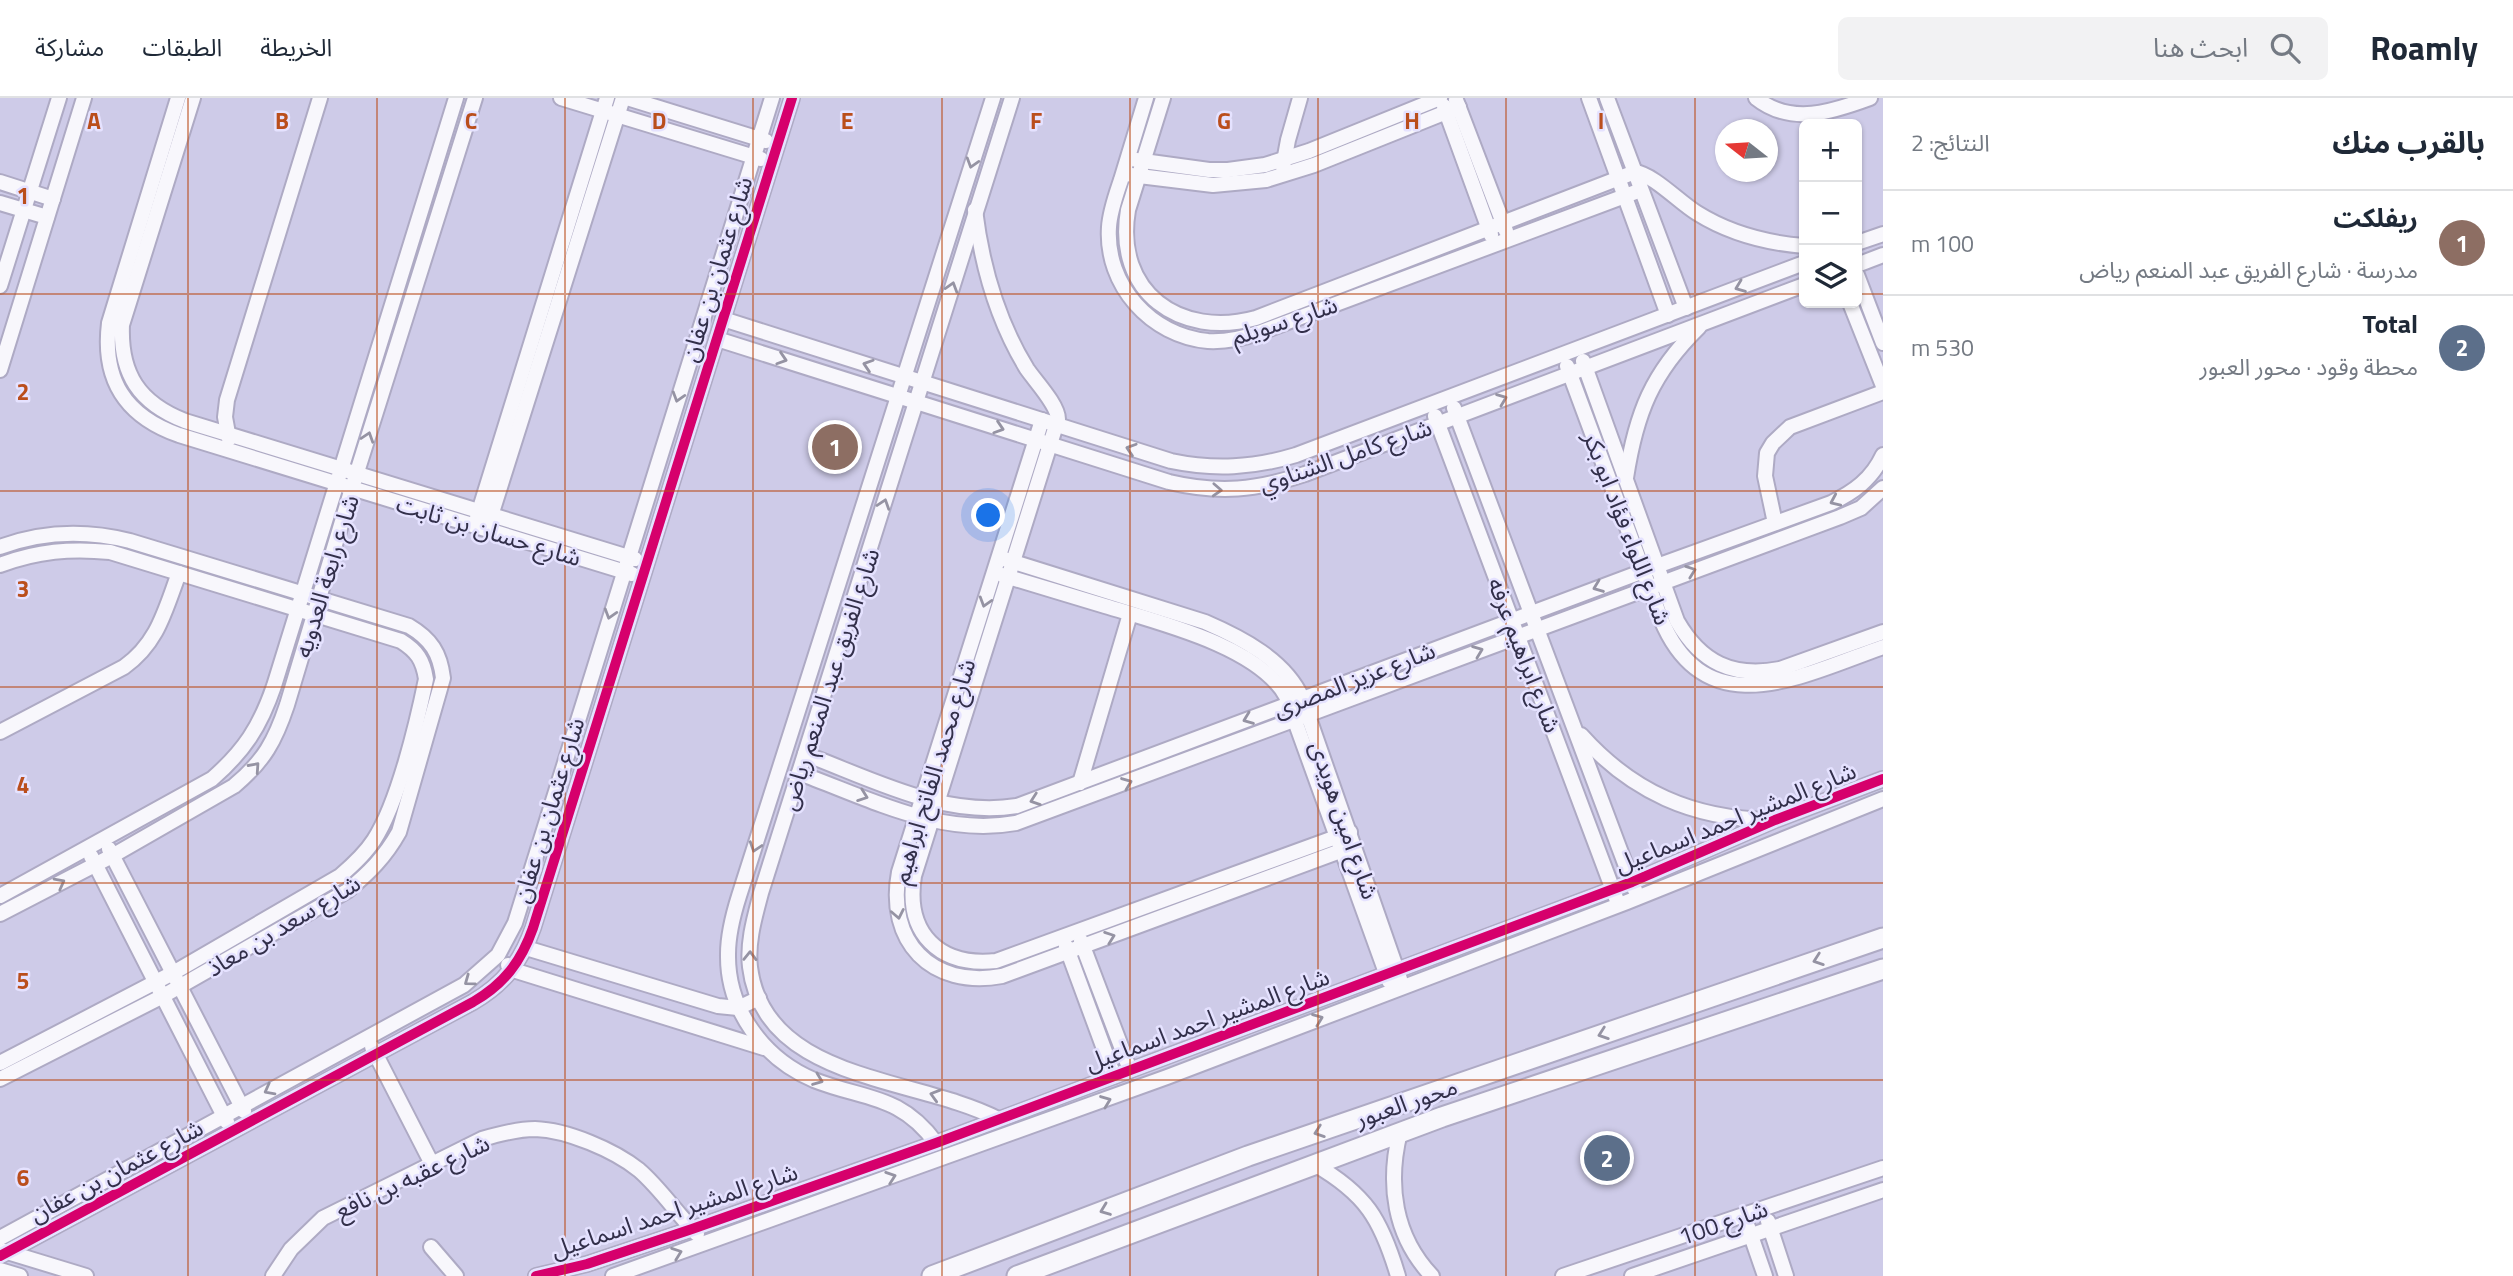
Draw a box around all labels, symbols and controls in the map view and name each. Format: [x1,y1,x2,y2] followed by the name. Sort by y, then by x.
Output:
[1838,17,2328,80] search box
[2370,23,2478,73] text: Roamly
[2153,28,2248,67] text: ابحث هنا
[35,29,104,65] text: مشاركة
[142,29,222,65] text: الطبقات
[260,29,332,65] text: الخريطة
[2266,29,2304,67] icon: search
[87,103,101,138] text: A
[275,103,289,138] text: B
[465,103,477,138] text: C
[652,103,666,138] text: D
[841,103,853,138] text: E
[1030,103,1042,138] text: F
[1217,103,1231,138] text: G
[1404,103,1420,138] text: H
[1598,103,1604,138] text: I
[1715,119,1778,182] north arrow
[1799,119,1862,308] map controls
[1799,119,1862,182] button: +
[2332,119,2485,165] text: بالقرب منك
[1911,125,1990,160] text: النتائج: 2
[966,157,981,169] one-way arrow
[671,172,761,366] street label: شارع عثمان بن عفان
[17,178,29,213] text: 1
[1799,182,1862,245] button: −
[2333,198,2418,237] text: ريفلكت
[1911,226,1974,261] text: 100 m
[2456,226,2468,261] text: 1
[1799,245,1862,308] button: layers
[2079,252,2418,287] text: مدرسة · شارع الفريق عبد المنعم رياض
[1735,279,1747,293] one-way arrow
[943,281,958,293] one-way arrow
[1226,286,1342,354] street label: شارع سويلم
[2363,304,2418,343] text: Total
[1911,330,1974,365] text: 530 m
[2456,330,2468,365] text: 2
[2200,349,2418,384] text: محطة وقود · محور العبور
[775,351,787,365] one-way arrow
[862,358,874,373] one-way arrow
[17,374,29,409] text: 2
[672,391,687,403] one-way arrow
[1495,393,1507,407] one-way arrow
[1254,409,1437,503] street label: شارع كامل الشناوي
[992,420,1004,434] one-way arrow
[812,421,858,473] pin: 1
[1574,425,1682,630] street label: شارع اللواء فؤاد ابو بكر
[359,432,374,444] one-way arrow
[1125,443,1138,457] one-way arrow
[1212,482,1223,497] one-way arrow
[392,485,586,575] street label: شارع حسان بن ثابت
[284,490,368,662] street label: شارع رابعة العدويه
[1830,493,1842,507] one-way arrow
[876,498,891,510] one-way arrow
[971,498,1005,532] your location
[770,543,888,815] street label: شارع الفريق عبد المنعم رياض
[1684,566,1696,580] one-way arrow
[17,571,29,606] text: 3
[1479,572,1571,738] street label: شارع ابراهيم عرفه
[1593,579,1605,593] one-way arrow
[978,596,993,608] one-way arrow
[604,608,619,620] one-way arrow
[1268,632,1440,726] street label: شارع عزيز المصرى
[1471,646,1483,660] one-way arrow
[882,654,984,888] street label: شارع محمد الفاتح ابراهيم
[1242,711,1254,725] one-way arrow
[503,713,593,907] street label: شارع عثمان بن عفان
[1301,736,1389,904] street label: شارع امين هويدى
[1609,752,1861,882] street label: شارع المشير احمد اسماعيل
[247,762,259,775] one-way arrow
[17,767,29,802] text: 4
[1121,777,1133,791] one-way arrow
[856,788,868,802] one-way arrow
[1029,792,1042,806] one-way arrow
[748,840,763,852] one-way arrow
[199,865,367,985] street label: شارع سعد بن معاذ
[53,877,66,891] one-way arrow
[890,908,905,920] one-way arrow
[1103,931,1115,945] one-way arrow
[742,950,758,961] one-way arrow
[1813,952,1825,966] one-way arrow
[1080,958,1334,1080] street label: شارع المشير احمد اسماعيل
[17,963,29,998] text: 5
[464,973,477,985] one-way arrow
[1311,1014,1323,1028] one-way arrow
[1598,1026,1610,1040] one-way arrow
[1349,1068,1462,1137] street label: محور العبور
[811,1072,823,1086] one-way arrow
[264,1082,277,1095] one-way arrow
[929,1089,941,1104] one-way arrow
[1099,1095,1111,1109] one-way arrow
[23,1109,209,1231] street label: شارع عثمان بن عفان
[329,1124,495,1228] street label: شارع عقبه بن نافع
[1313,1124,1325,1138] one-way arrow
[1584,1132,1630,1184] pin: 2
[546,1153,802,1267] street label: شارع المشير احمد اسماعيل
[17,1160,30,1195] text: 6
[885,1171,897,1185] one-way arrow
[1673,1190,1773,1254] street label: شارع 100
[1100,1202,1112,1216] one-way arrow
[670,1247,682,1261] one-way arrow

